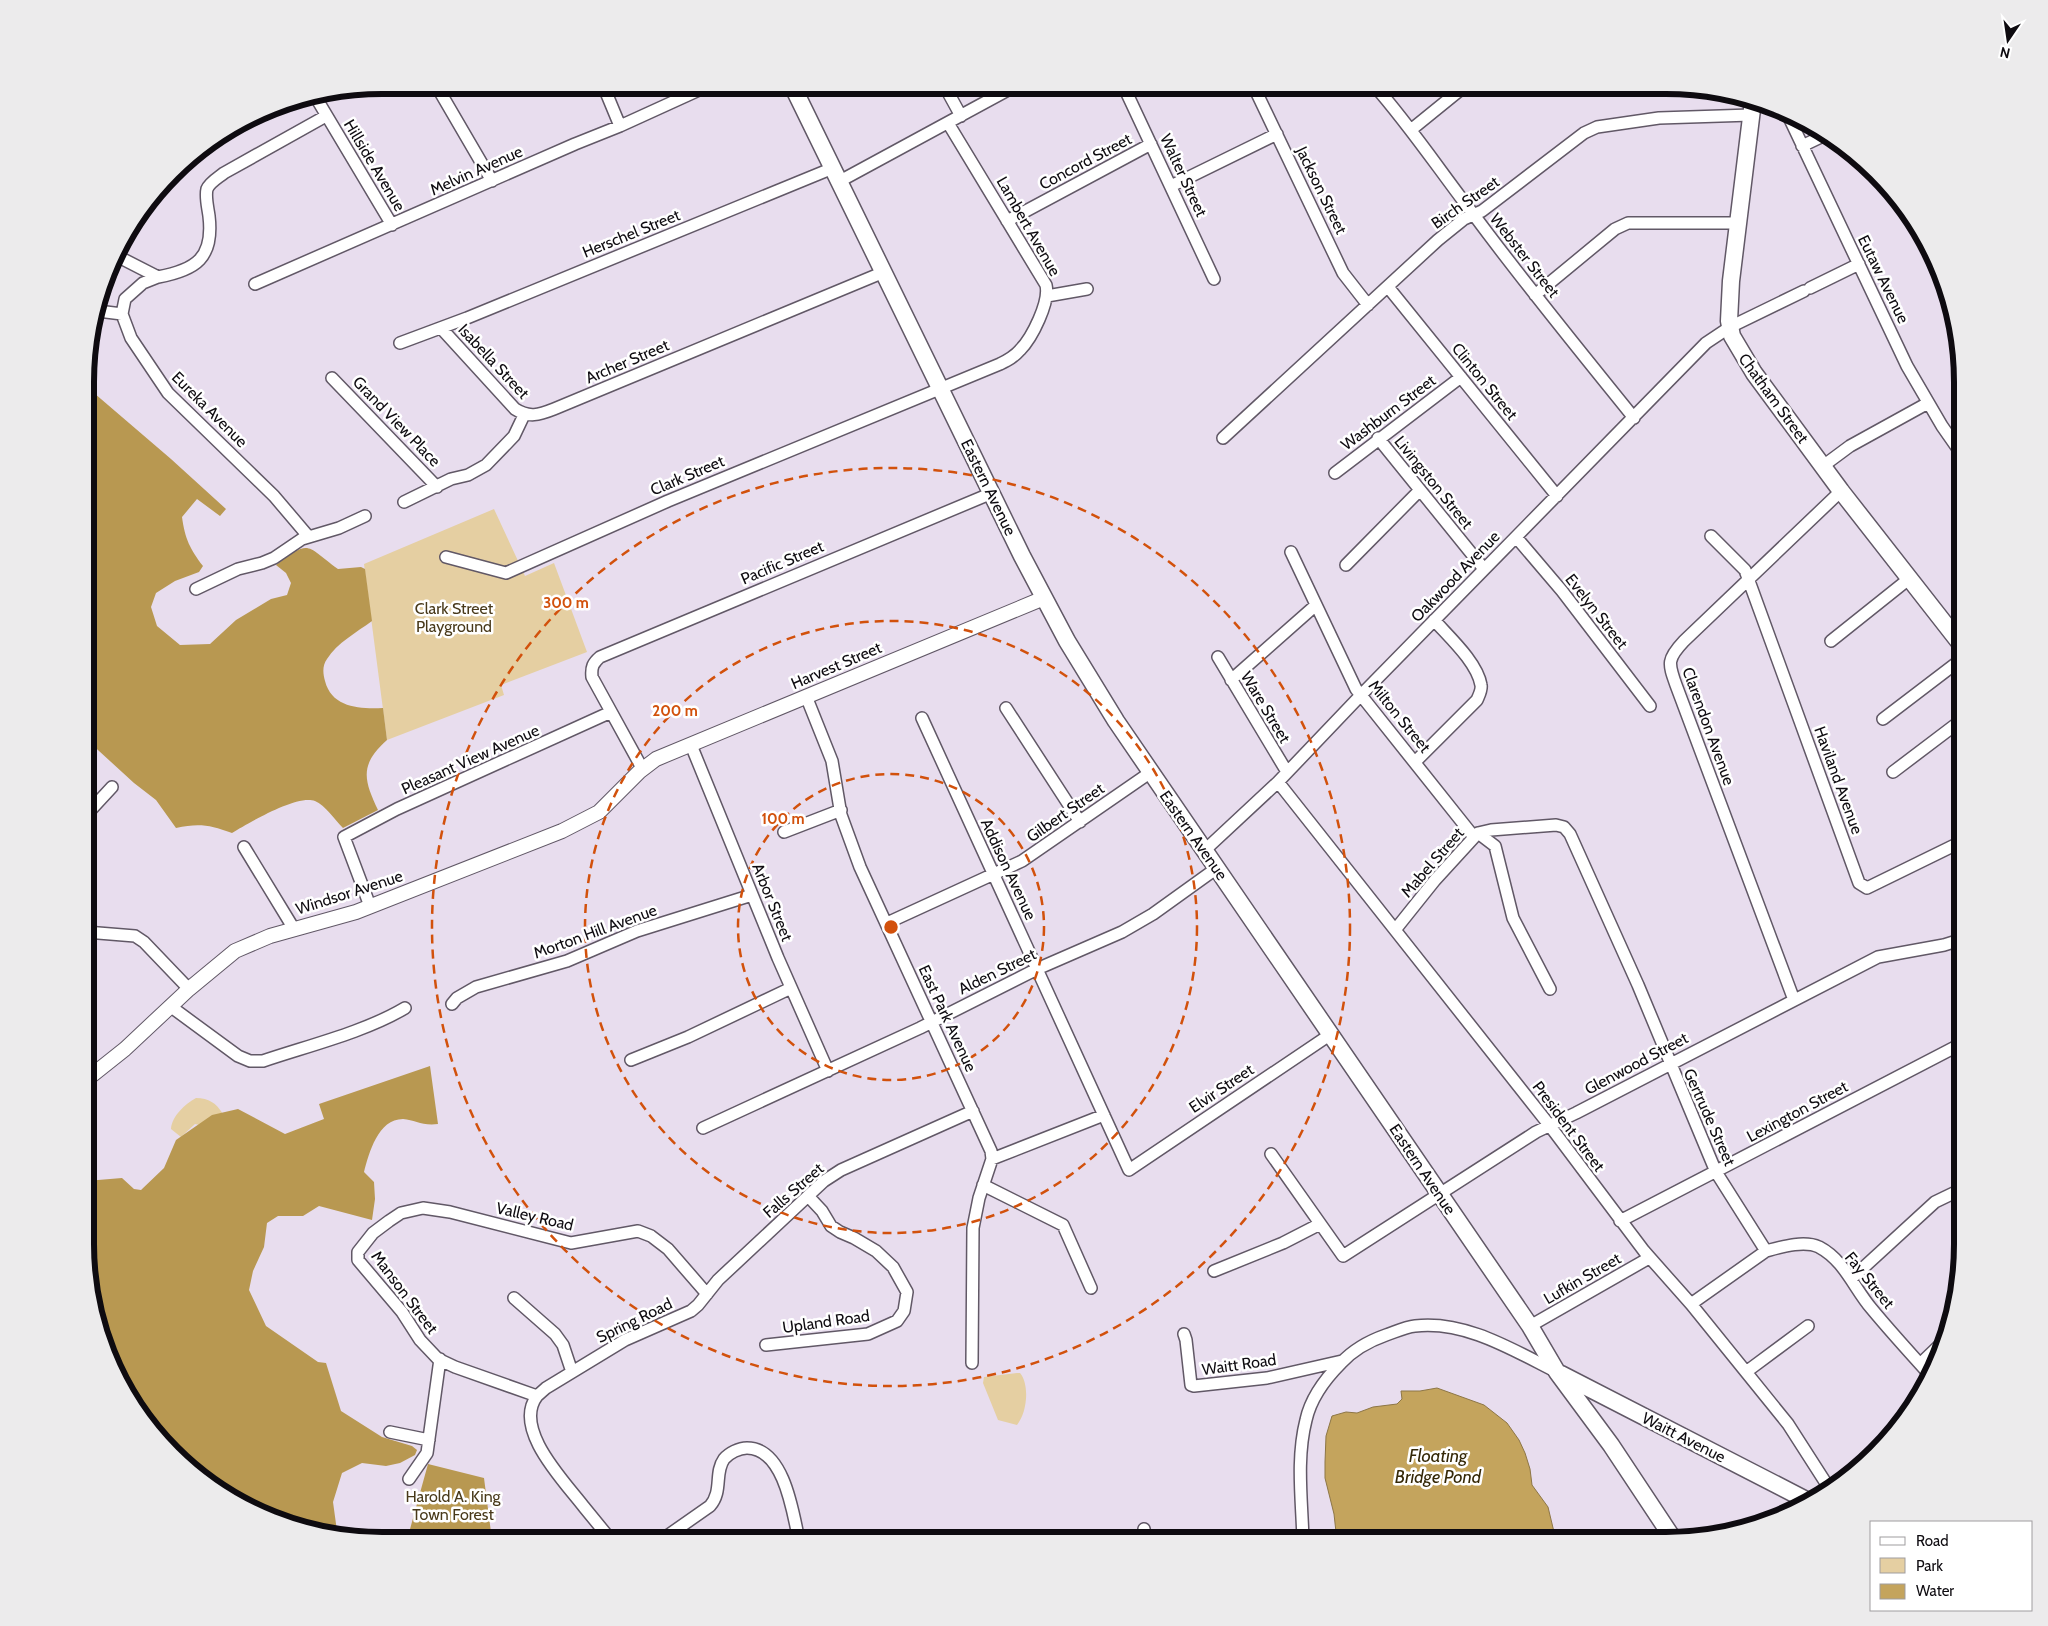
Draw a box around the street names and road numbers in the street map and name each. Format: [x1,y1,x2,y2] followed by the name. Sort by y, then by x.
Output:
[340,116,409,215] street label: Hillside Avenue
[1036,129,1135,194] street label: Concord Street
[1156,131,1211,220] street label: Walter Street
[427,142,525,199] street label: Melvin Avenue
[1292,142,1351,238] street label: Jackson Street
[1428,172,1503,233] street label: Birch Street
[992,173,1065,279] street label: Lambert Avenue
[580,205,683,262] street label: Herschel Street
[1486,209,1564,302] street label: Webster Street
[1854,232,1913,326] street label: Eutaw Avenue
[454,320,533,403] street label: Isabella Street
[583,335,672,388] street label: Archer Street
[1448,339,1522,424] street label: Clinton Street
[1735,350,1813,447] street label: Chatham Street
[168,368,251,451] street label: Eureka Avenue
[1337,370,1440,454] street label: Washburn Street
[349,372,444,470] street label: Grand View Place
[1390,432,1477,533] street label: Livingston Street
[957,436,1020,539] street label: Eastern Avenue
[647,451,727,499] street label: Clark Street
[1407,527,1504,626] street label: Oakwood Avenue
[738,536,827,588] street label: Pacific Street
[1561,570,1632,653] street label: Evelyn Street
[788,638,885,693] street label: Harvest Street
[1678,665,1739,788] street label: Clarendon Avenue
[1237,668,1295,747] street label: Ware Street
[1365,676,1435,757] street label: Milton Street
[398,721,542,798] street label: Pleasant View Avenue
[1810,724,1867,837] street label: Haviland Avenue
[1023,778,1108,846] street label: Gilbert Street
[1156,787,1231,884] street label: Eastern Avenue
[977,816,1040,923] street label: Addison Avenue
[1397,823,1468,901] street label: Mabel Street
[748,860,797,944] street label: Arbor Street
[293,866,405,919] street label: Windsor Avenue
[531,900,659,963] street label: Morton Hill Avenue
[955,944,1040,998] street label: Alden Street
[915,962,981,1074] street label: East Park Avenue
[1581,1028,1692,1099] street label: Glenwood Street
[1185,1060,1258,1117] street label: Elvir Street
[1680,1066,1740,1169] street label: Gertrude Street
[1528,1077,1609,1176] street label: President Street
[1743,1077,1852,1146] street label: Lexington Street
[1385,1120,1460,1218] street label: Eastern Avenue
[759,1159,828,1222] street label: Falls Street
[494,1198,575,1235] street label: Valley Road
[367,1247,442,1338] street label: Manson Street
[1540,1248,1625,1308] street label: Lufkin Street
[1841,1248,1899,1313] street label: Fay Street
[593,1294,675,1347] street label: Spring Road
[781,1306,871,1337] street label: Upland Road
[1201,1350,1277,1379] street label: Waitt Road
[1639,1408,1728,1466] street label: Waitt Avenue

